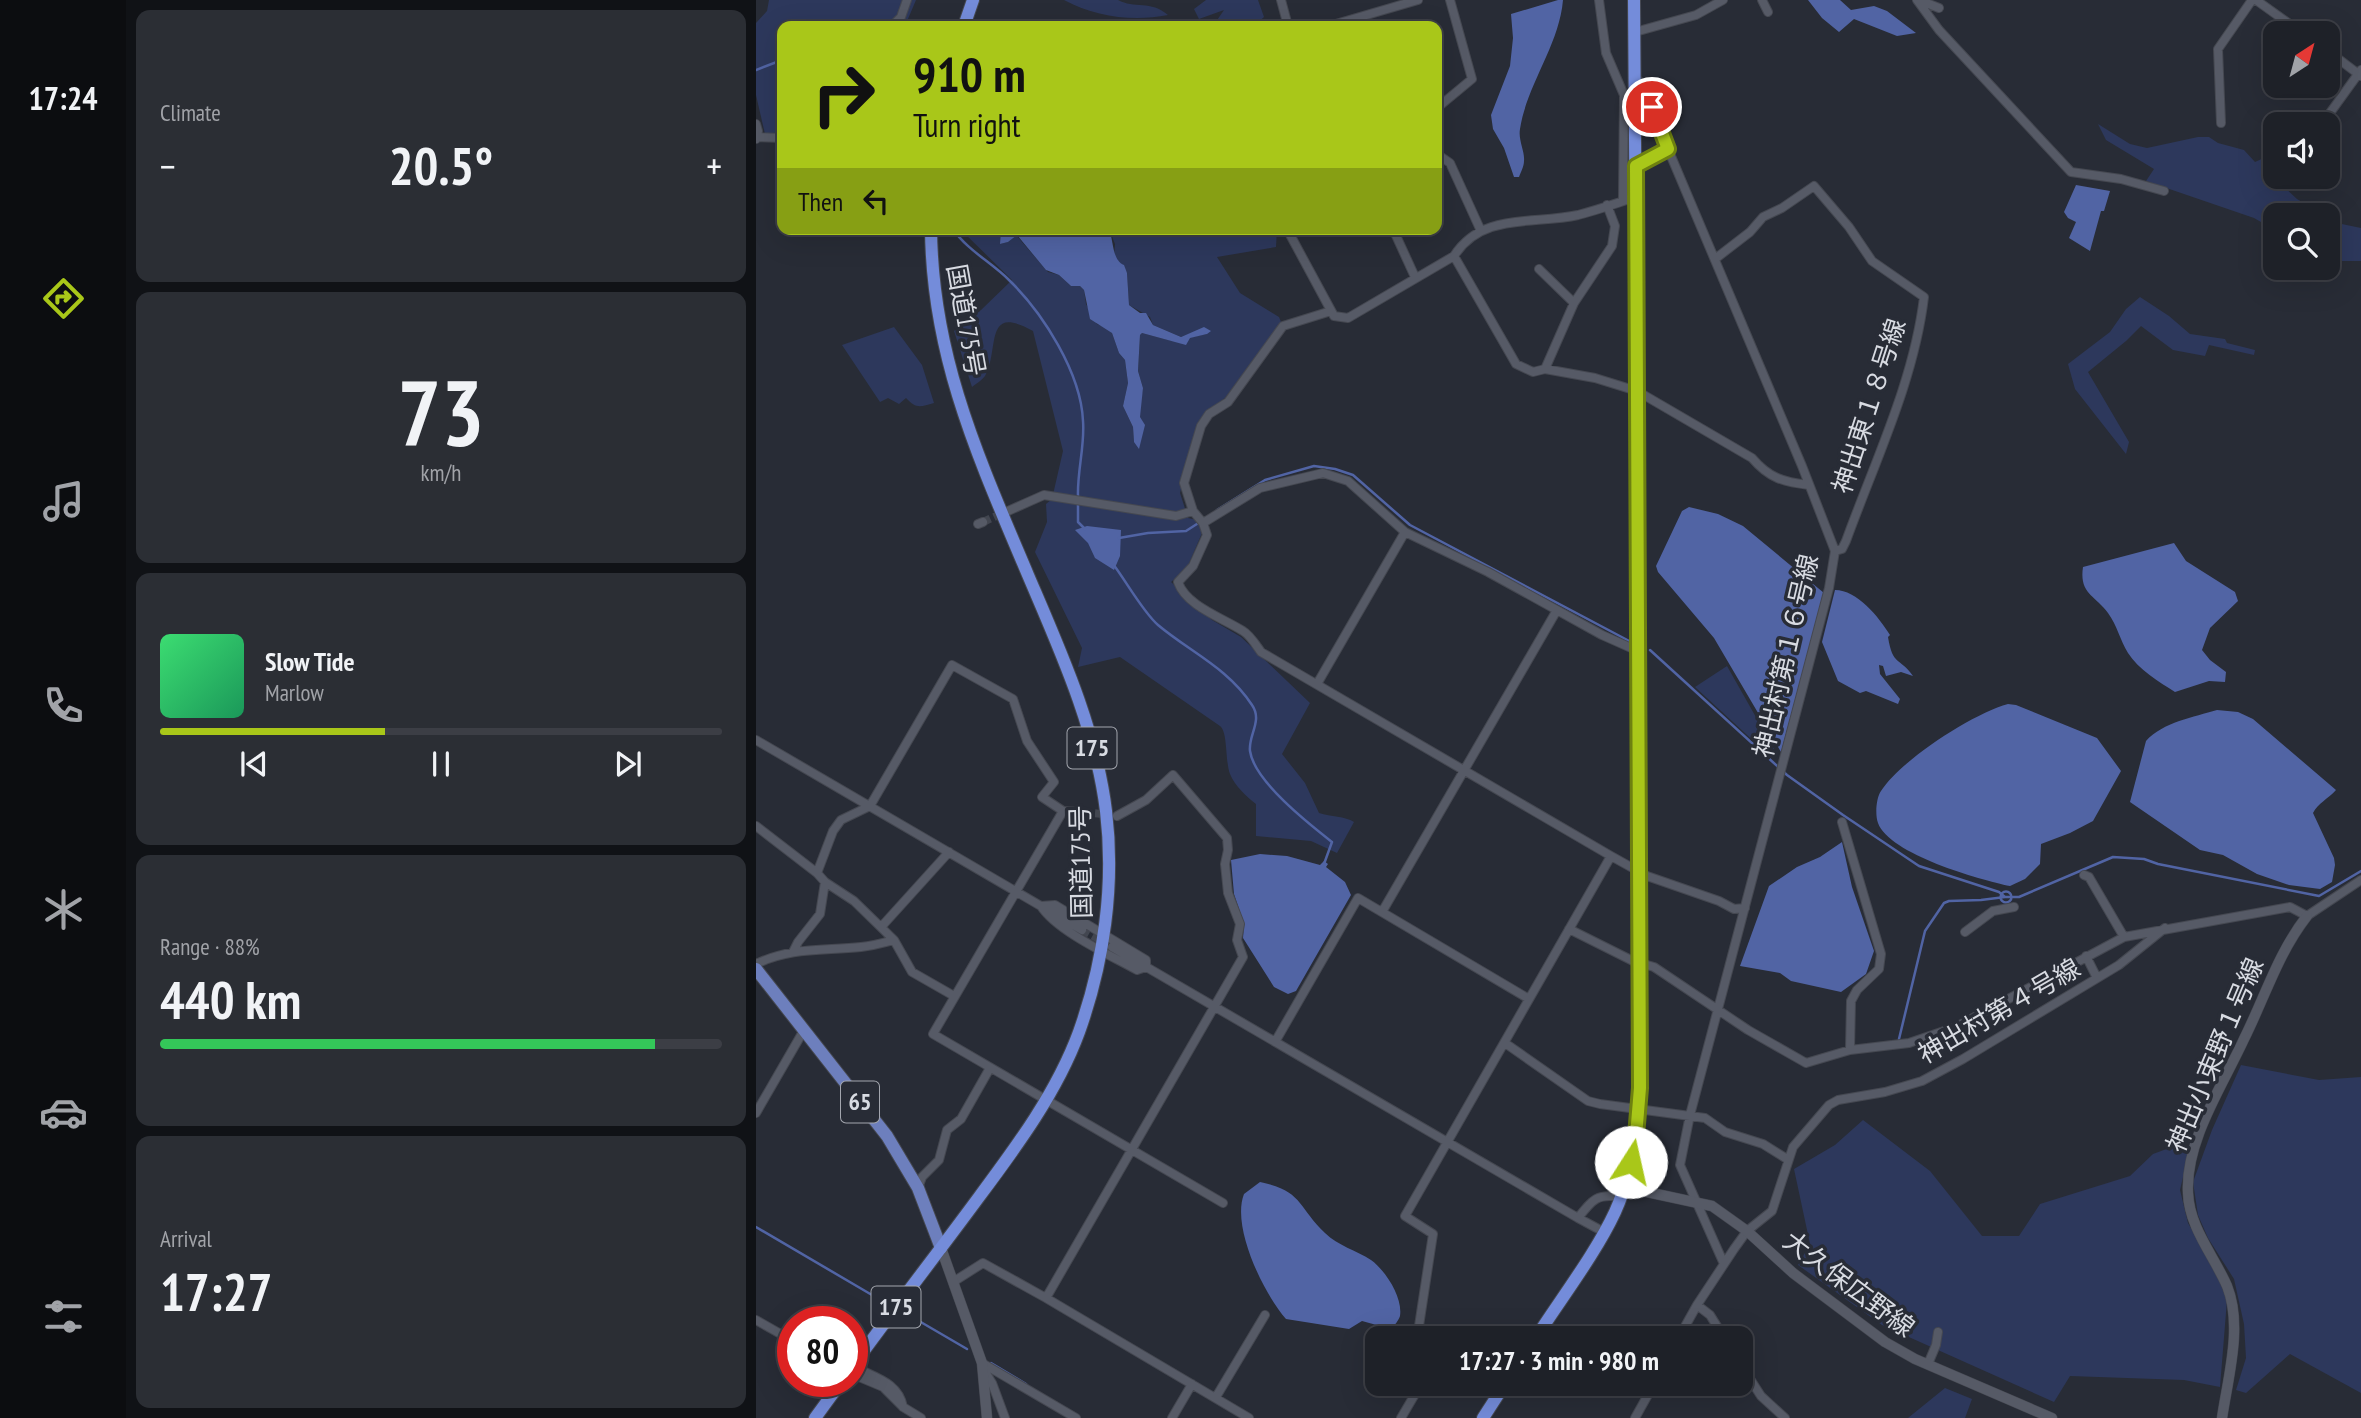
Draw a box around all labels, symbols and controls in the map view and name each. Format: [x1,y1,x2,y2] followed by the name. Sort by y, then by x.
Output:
[2263,21,2340,98] north arrow
[2263,21,2340,280] map controls
[913,42,1026,106] text: 910 m
[798,49,889,140] icon: right
[28,77,98,119] text: 17:24
[1622,77,1682,137] pin
[1633,88,1671,126] icon: arrive
[160,98,221,127] text: Climate
[913,104,1021,146] text: Turn right
[2263,112,2340,189] button: sound
[389,132,493,199] text: 20.5°
[160,141,176,190] text: −
[706,141,722,190] text: +
[857,182,895,220] icon: left
[798,185,843,218] text: Then
[2263,203,2340,280] button: search
[940,261,993,378] street label: 国道175号
[39,274,88,323] icon: directions
[1825,314,1912,497] street label: 神出東１８号線
[398,353,485,471] text: 73
[421,458,461,487] text: km/h
[39,477,88,526] icon: music
[1746,551,1825,761] street label: 神出村第１６号線
[265,645,355,678] text: Slow Tide
[265,678,324,707] text: Marlow
[39,681,88,730] icon: phone
[1068,728,1116,768] road number: 175
[235,745,273,783] icon: previous
[422,745,460,783] icon: pause
[609,745,647,783] icon: next
[1063,805,1098,919] street label: 国道175号
[39,885,88,934] icon: climate
[160,932,260,961] text: Range · 88%
[1912,951,2086,1070] street label: 神出村第４号線
[2159,953,2270,1157] street label: 神出小束野１号線
[160,966,301,1033] text: 440 km
[841,1082,879,1122] road number: 65
[39,1088,88,1137] icon: car
[1594,1125,1668,1199] position arrow
[1777,1223,1922,1344] street label: 大久保広野線
[160,1224,212,1253] text: Arrival
[160,1258,272,1325] text: 17:27
[872,1287,920,1328] road number: 175
[39,1292,88,1341] icon: filters
[777,1306,868,1397] speed limit sign: 80
[1459,1344,1659,1377] text: 17:27 · 3 min · 980 m

